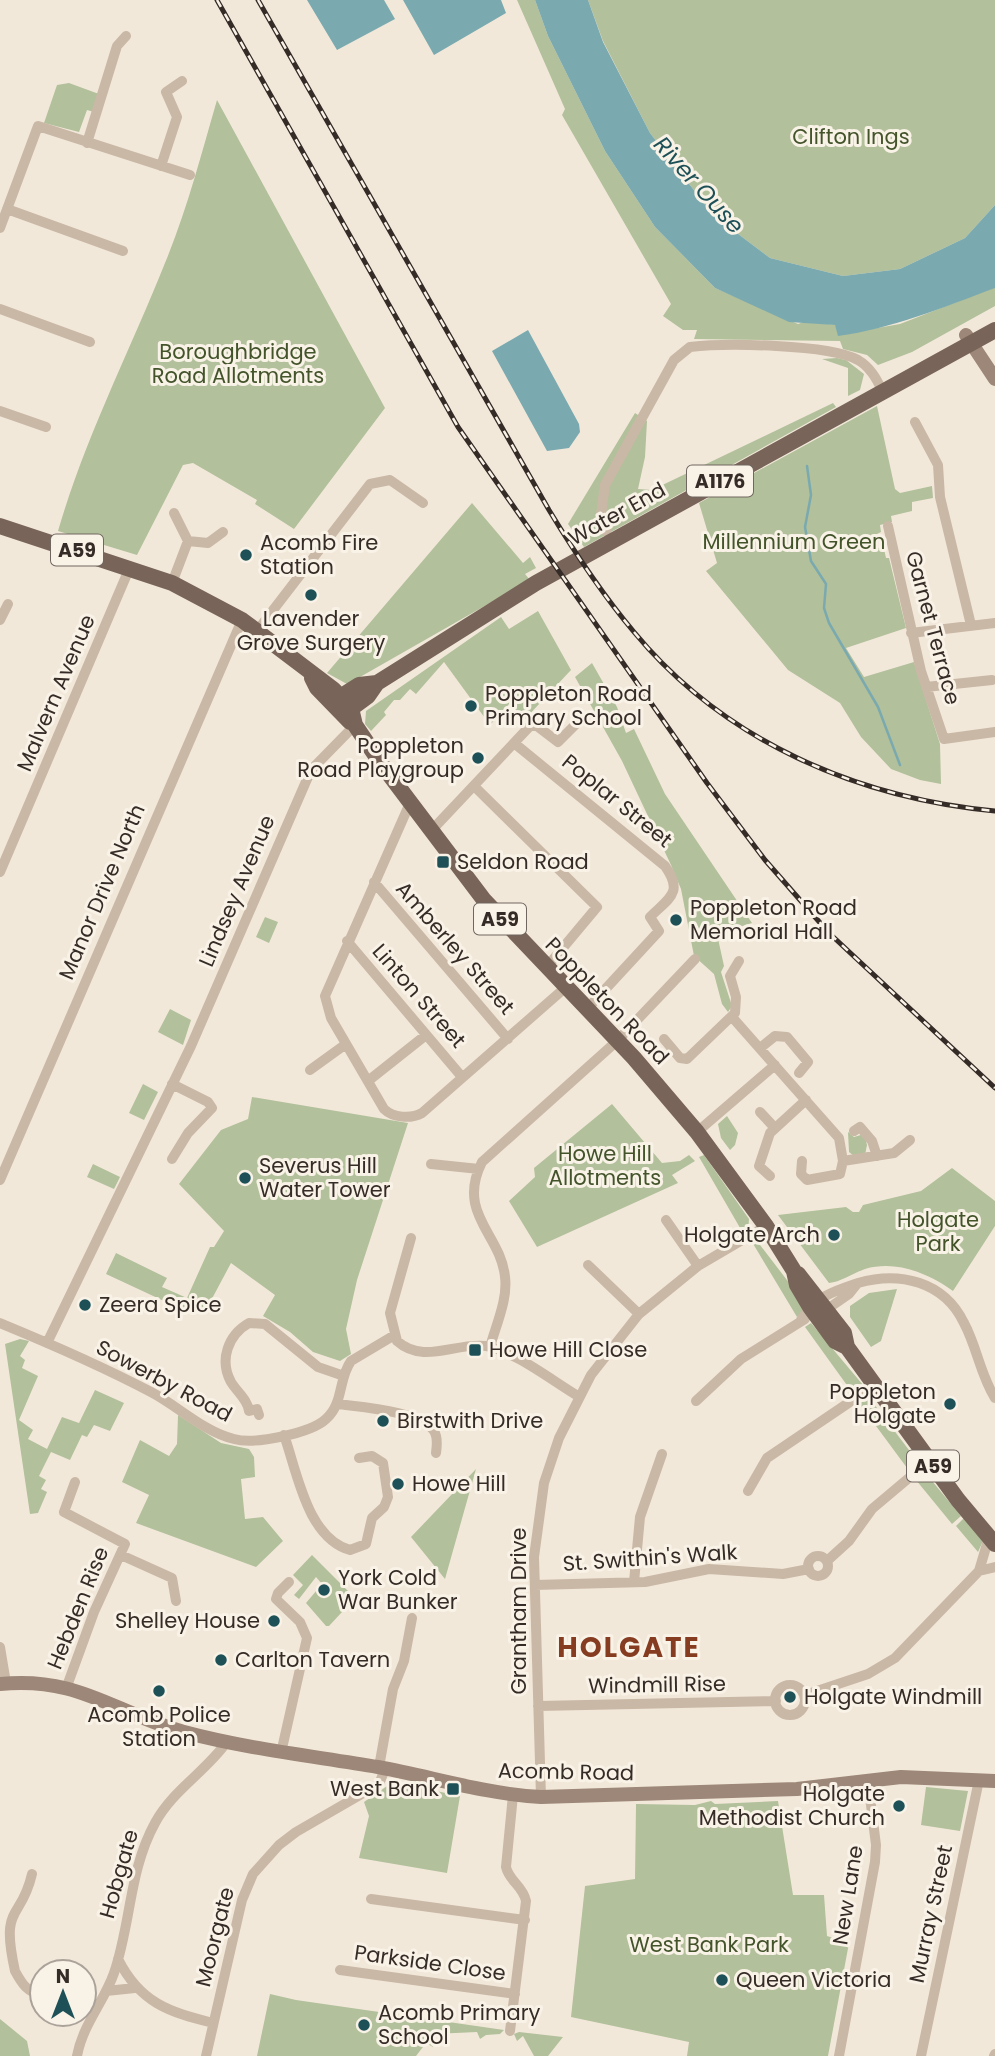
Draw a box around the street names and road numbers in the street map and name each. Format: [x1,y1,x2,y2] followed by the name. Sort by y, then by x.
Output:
[687,466,753,496] road number: A1176
[563,475,671,552] street label: Water End
[51,534,103,566] road number: A59
[899,548,968,708] street label: Garnet Terrace
[9,610,102,776] street label: Malvern Avenue
[556,747,679,854] street label: Poplar Street
[51,800,152,984] street label: Manor Drive North
[192,811,282,971] street label: Lindsey Avenue
[389,875,521,1021] street label: Amberley Street
[474,903,526,934] road number: A59
[539,931,676,1071] street label: Poppleton Road
[366,937,473,1054] street label: Linton Street
[91,1333,237,1429] street label: Sowerby Road
[907,1450,959,1482] road number: A59
[504,1528,533,1694] street label: Grantham Drive
[562,1537,738,1578] street label: St. Swithin's Walk
[40,1542,115,1673] street label: Hebden Rise
[588,1669,726,1700] street label: Windmill Rise
[498,1756,634,1787] street label: Acomb Road
[92,1826,145,1922] street label: Hobgate
[902,1842,959,1986] street label: Murray Street
[825,1843,870,1947] street label: New Lane
[188,1884,241,1990] street label: Moorgate
[352,1938,508,1987] street label: Parkside Close

